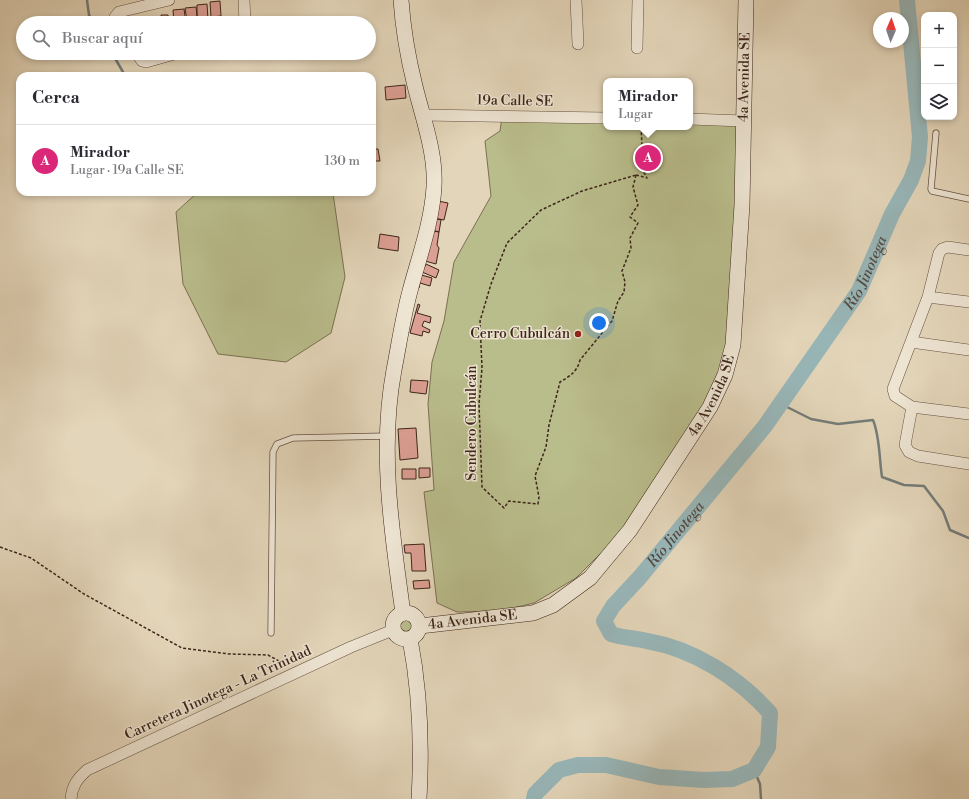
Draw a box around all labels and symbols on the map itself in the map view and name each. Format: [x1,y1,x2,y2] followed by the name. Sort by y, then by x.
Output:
[873,12,909,48] north arrow
[735,32,754,122] street label: 4a Avenida SE
[477,91,553,111] street label: 19a Calle SE
[635,143,661,173] pin: A
[839,232,891,315] water label: Río Jinotega
[589,313,609,333] your location
[470,325,571,343] place label: Cerro Cubulcán
[573,329,583,339] marker: Cerro Cubulcán
[684,353,739,441] street label: 4a Avenida SE
[463,365,481,481] street label: Sendero Cubulcán
[642,497,709,572] water label: Río Jinotega
[427,606,518,634] street label: 4a Avenida SE
[122,642,314,744] street label: Carretera Jinotega - La Trinidad

